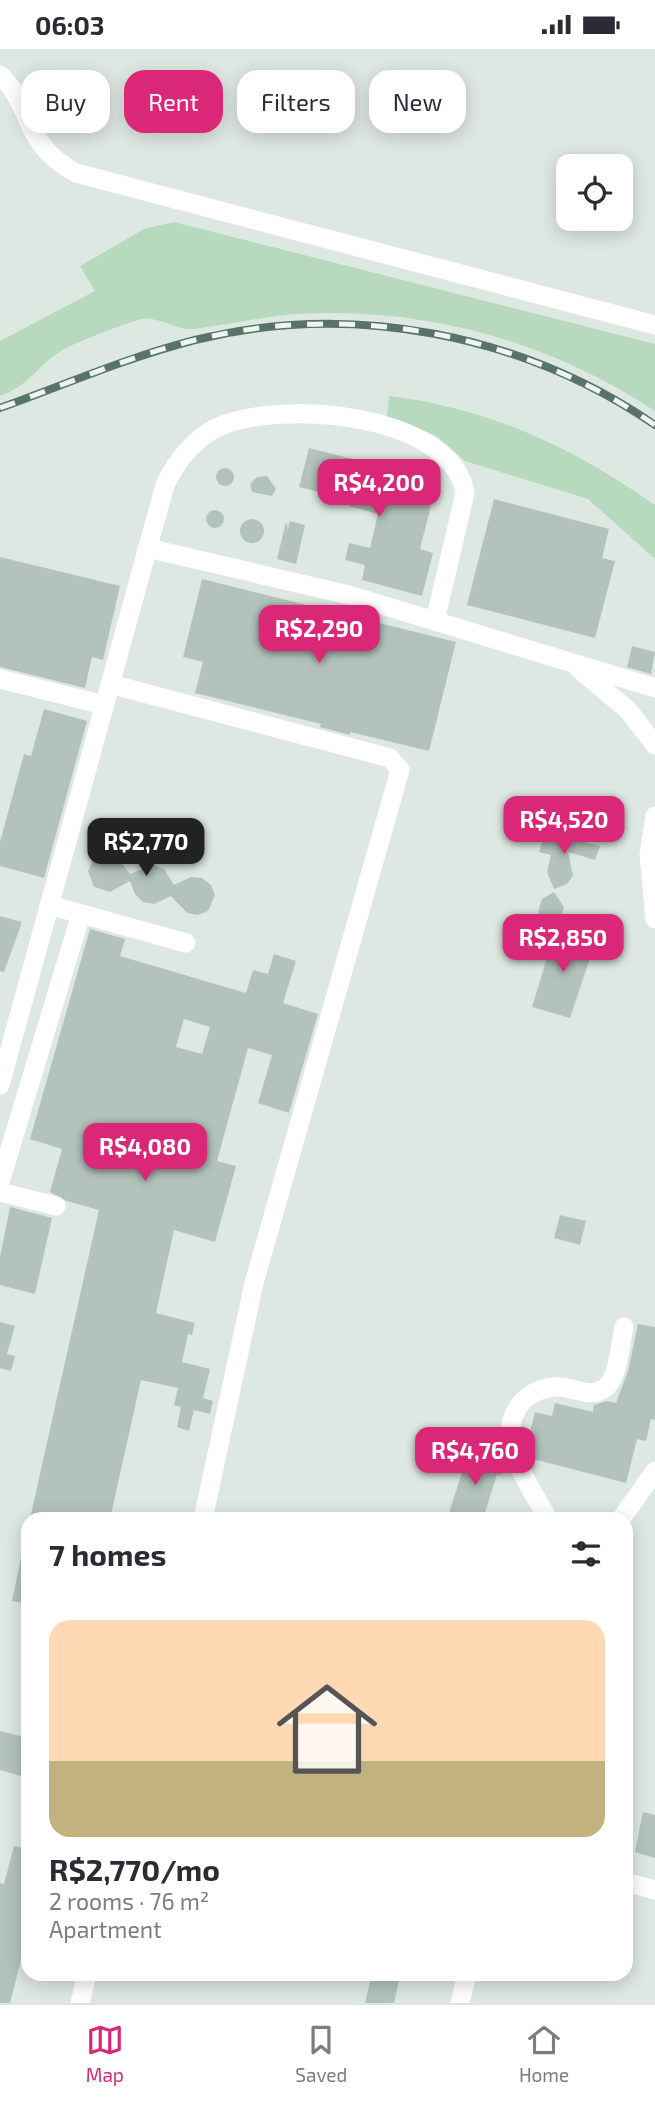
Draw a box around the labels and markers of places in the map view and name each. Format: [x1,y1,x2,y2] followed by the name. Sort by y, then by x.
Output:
[314,459,444,519] pin: R$4,200
[254,605,384,665] pin: R$2,290
[499,797,629,856] pin: R$4,520
[81,819,211,878] pin: R$2,770
[498,915,628,974] pin: R$2,850
[80,1123,210,1183] pin: R$4,080
[410,1427,540,1487] pin: R$4,760

